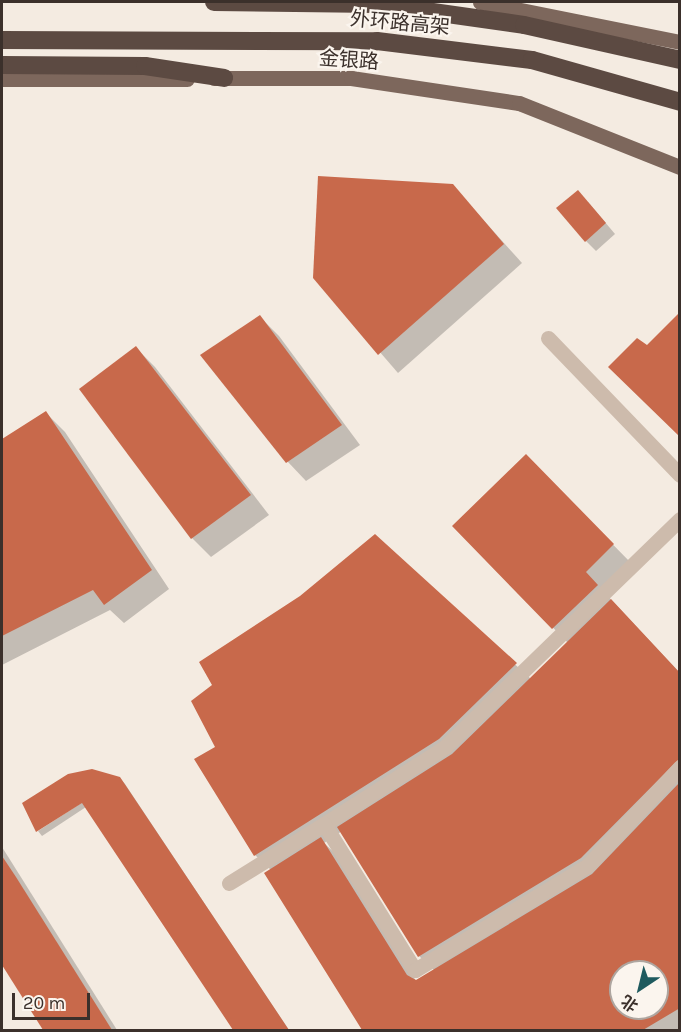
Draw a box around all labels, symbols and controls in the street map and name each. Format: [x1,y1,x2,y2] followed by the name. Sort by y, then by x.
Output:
[349,7,451,39] street label: 外环路高架
[318,46,380,74] street label: 金银路
[609,960,669,1020] north arrow
[15,981,93,1019] scale bar
[618,991,642,1016] text: 北
[23,992,65,1014] text: 20 m

